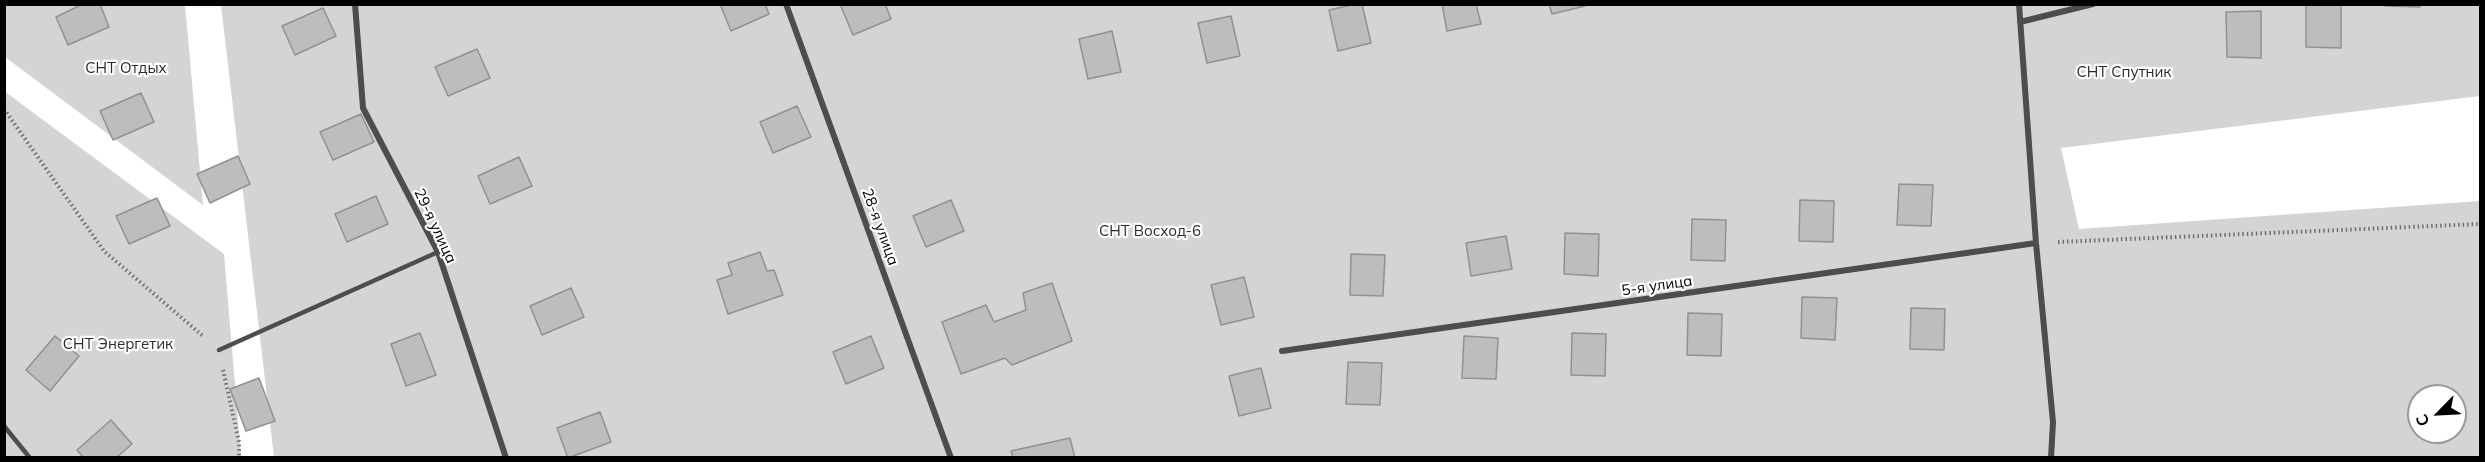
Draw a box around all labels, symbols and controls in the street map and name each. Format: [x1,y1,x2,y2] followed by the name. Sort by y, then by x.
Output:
[85,59,167,77] park label: СНТ Отдых
[2077,63,2171,81] park label: СНТ Спутник
[410,186,460,266] street label: 29-я улица
[858,186,902,268] street label: 28-я улица
[1099,222,1201,240] park label: СНТ Восход-6
[1620,272,1694,300] street label: 5-я улица
[63,335,173,353] park label: СНТ Энергетик
[2407,384,2467,444] north arrow
[2411,411,2434,430] text: С

